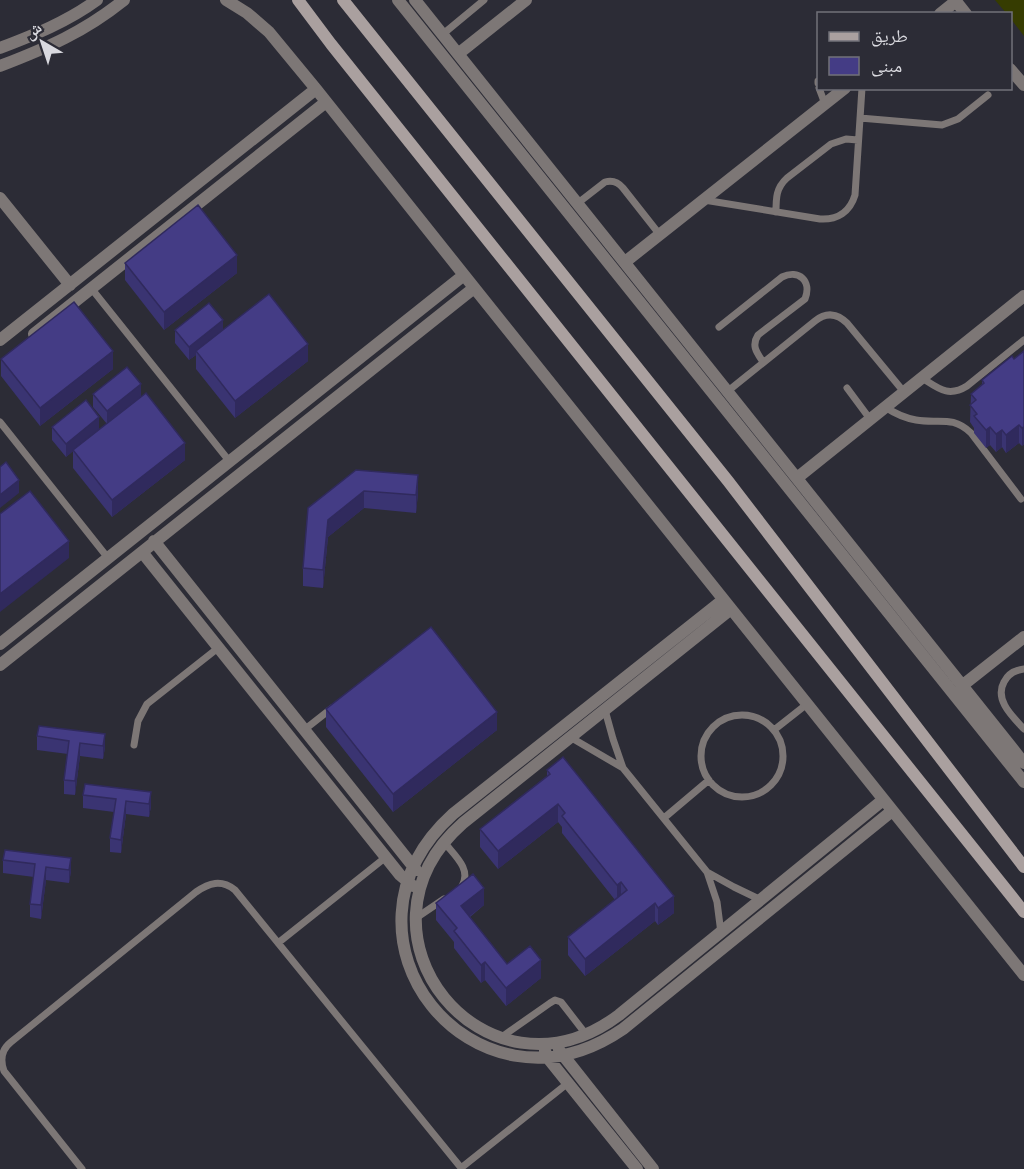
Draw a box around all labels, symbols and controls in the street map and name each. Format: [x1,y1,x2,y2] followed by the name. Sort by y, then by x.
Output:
[12,12,72,72] north arrow
[817,12,1012,90] legend
[20,17,45,43] text: ش
[871,24,908,47] text: طريق
[871,54,902,77] text: مبنى

